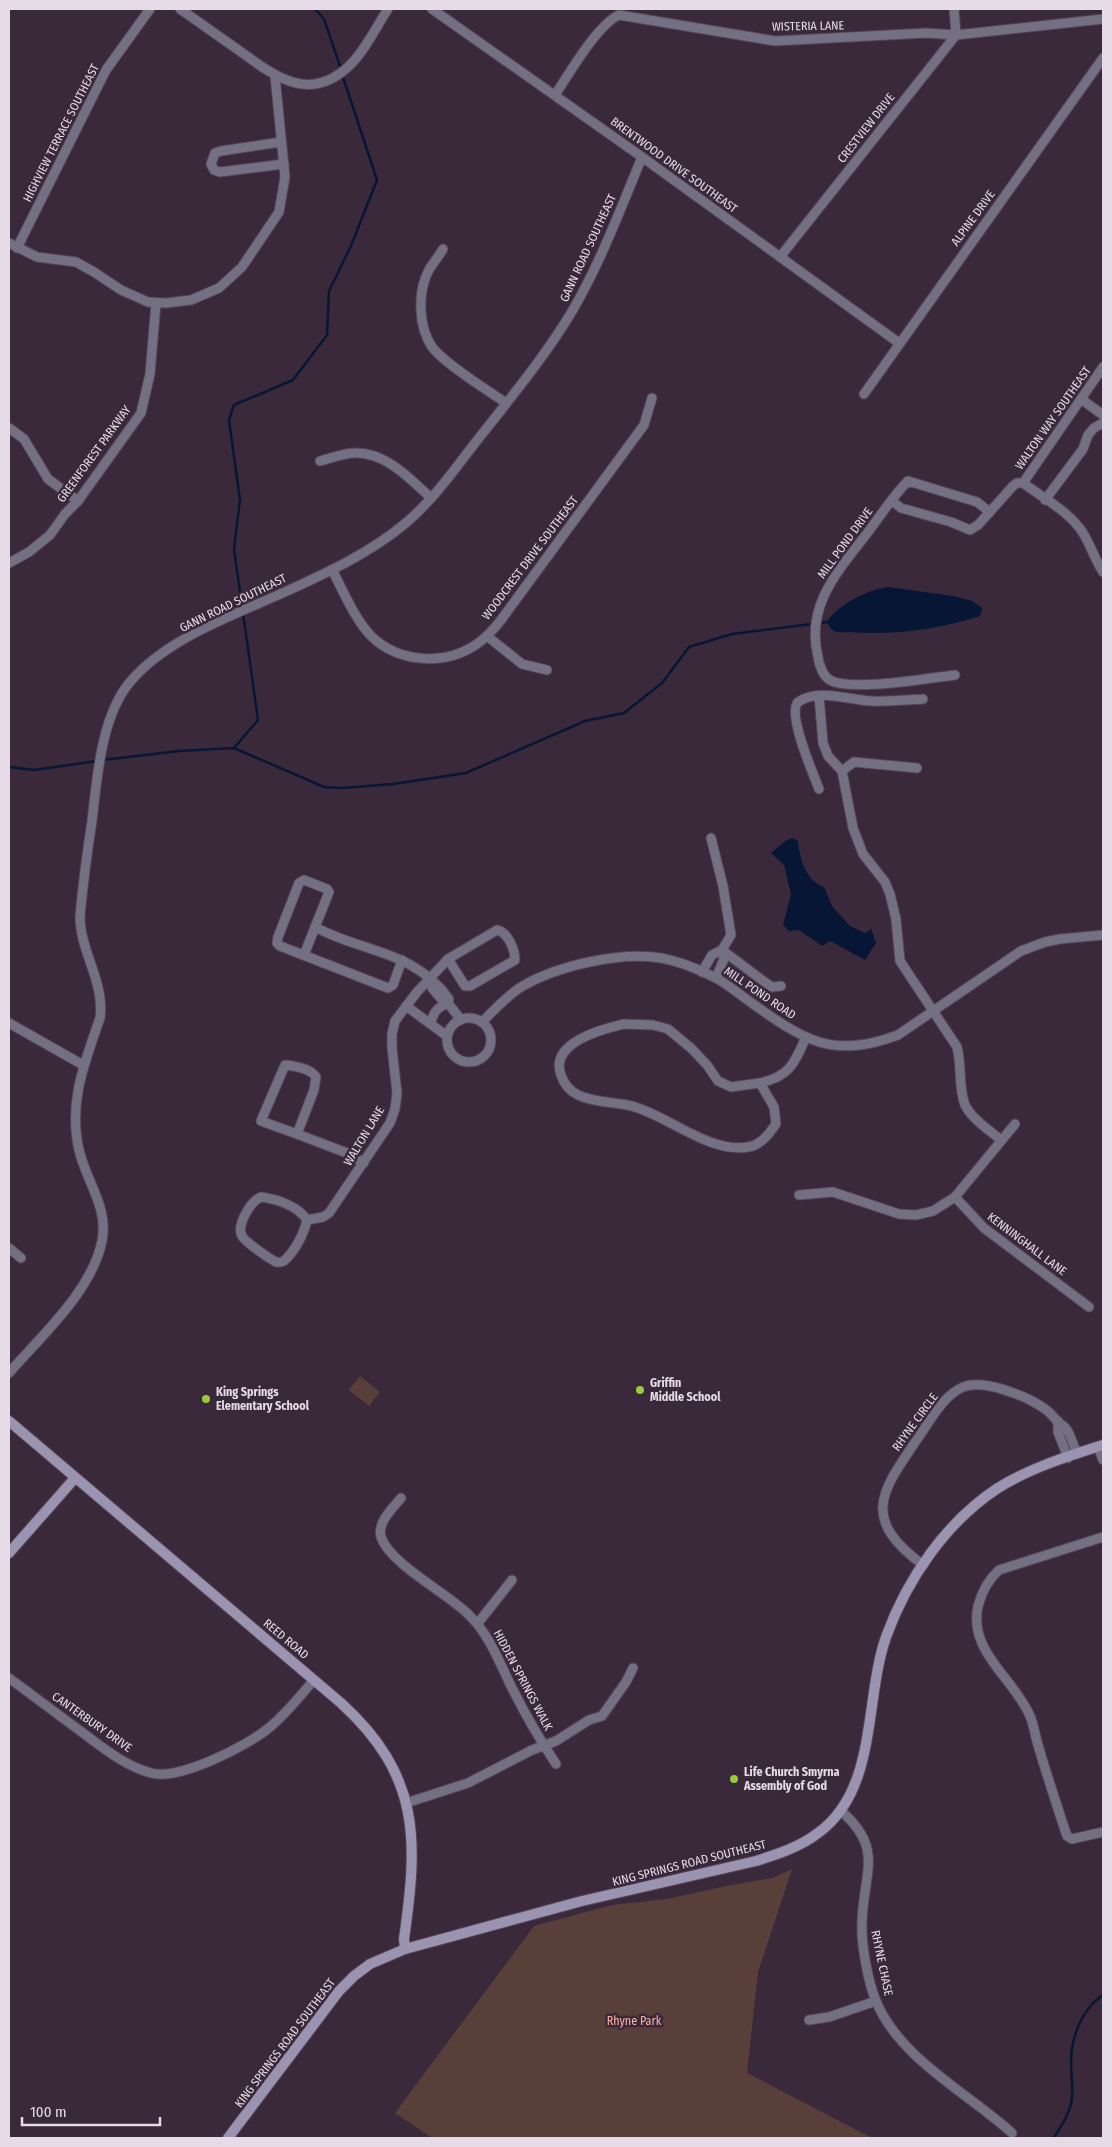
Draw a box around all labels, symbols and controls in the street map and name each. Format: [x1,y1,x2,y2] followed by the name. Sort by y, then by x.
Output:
[772,18,845,34] street label: WISTERIA LANE
[20,61,102,204] street label: HIGHVIEW TERRACE SOUTHEAST
[834,90,898,166] street label: CRESTVIEW DRIVE
[608,114,740,216] street label: BRENTWOOD DRIVE SOUTHEAST
[948,187,998,248] street label: ALPINE DRIVE
[557,192,619,304] street label: GANN ROAD SOUTHEAST
[1012,363,1094,472] street label: WALTON WAY SOUTHEAST
[54,403,134,505] street label: GREENFOREST PARKWAY
[479,493,581,623] street label: WOODCREST DRIVE SOUTHEAST
[815,504,876,581] street label: MILL POND DRIVE
[177,571,289,635] street label: GANN ROAD SOUTHEAST
[722,964,798,1022] street label: MILL POND ROAD
[341,1103,387,1168] street label: WALTON LANE
[985,1210,1070,1279] street label: KENNINGHALL LANE
[650,1376,721,1404] place label: Griffin Middle School
[634,1384,646,1396] marker: Griffin Middle School
[216,1385,310,1413] place label: King Springs Elementary School
[889,1390,941,1454] street label: RHYNE CIRCLE
[200,1393,212,1405] marker: King Springs Elementary School
[261,1616,311,1662] street label: REED ROAD
[491,1627,556,1733] street label: HIDDEN SPRINGS WALK
[49,1689,135,1755] street label: CANTERBURY DRIVE
[743,1765,840,1793] place label: Life Church Smyrna Assembly of God
[728,1773,740,1785] marker: Life Church Smyrna Assembly of God
[611,1837,768,1889] street label: KING SPRINGS ROAD SOUTHEAST
[868,1929,896,1997] street label: RHYNE CHASE
[232,1975,338,2110] street label: KING SPRINGS ROAD SOUTHEAST
[607,2014,662,2028] park label: Rhyne Park
[22,2094,160,2126] scale bar
[30,2103,67,2121] text: 100 m

